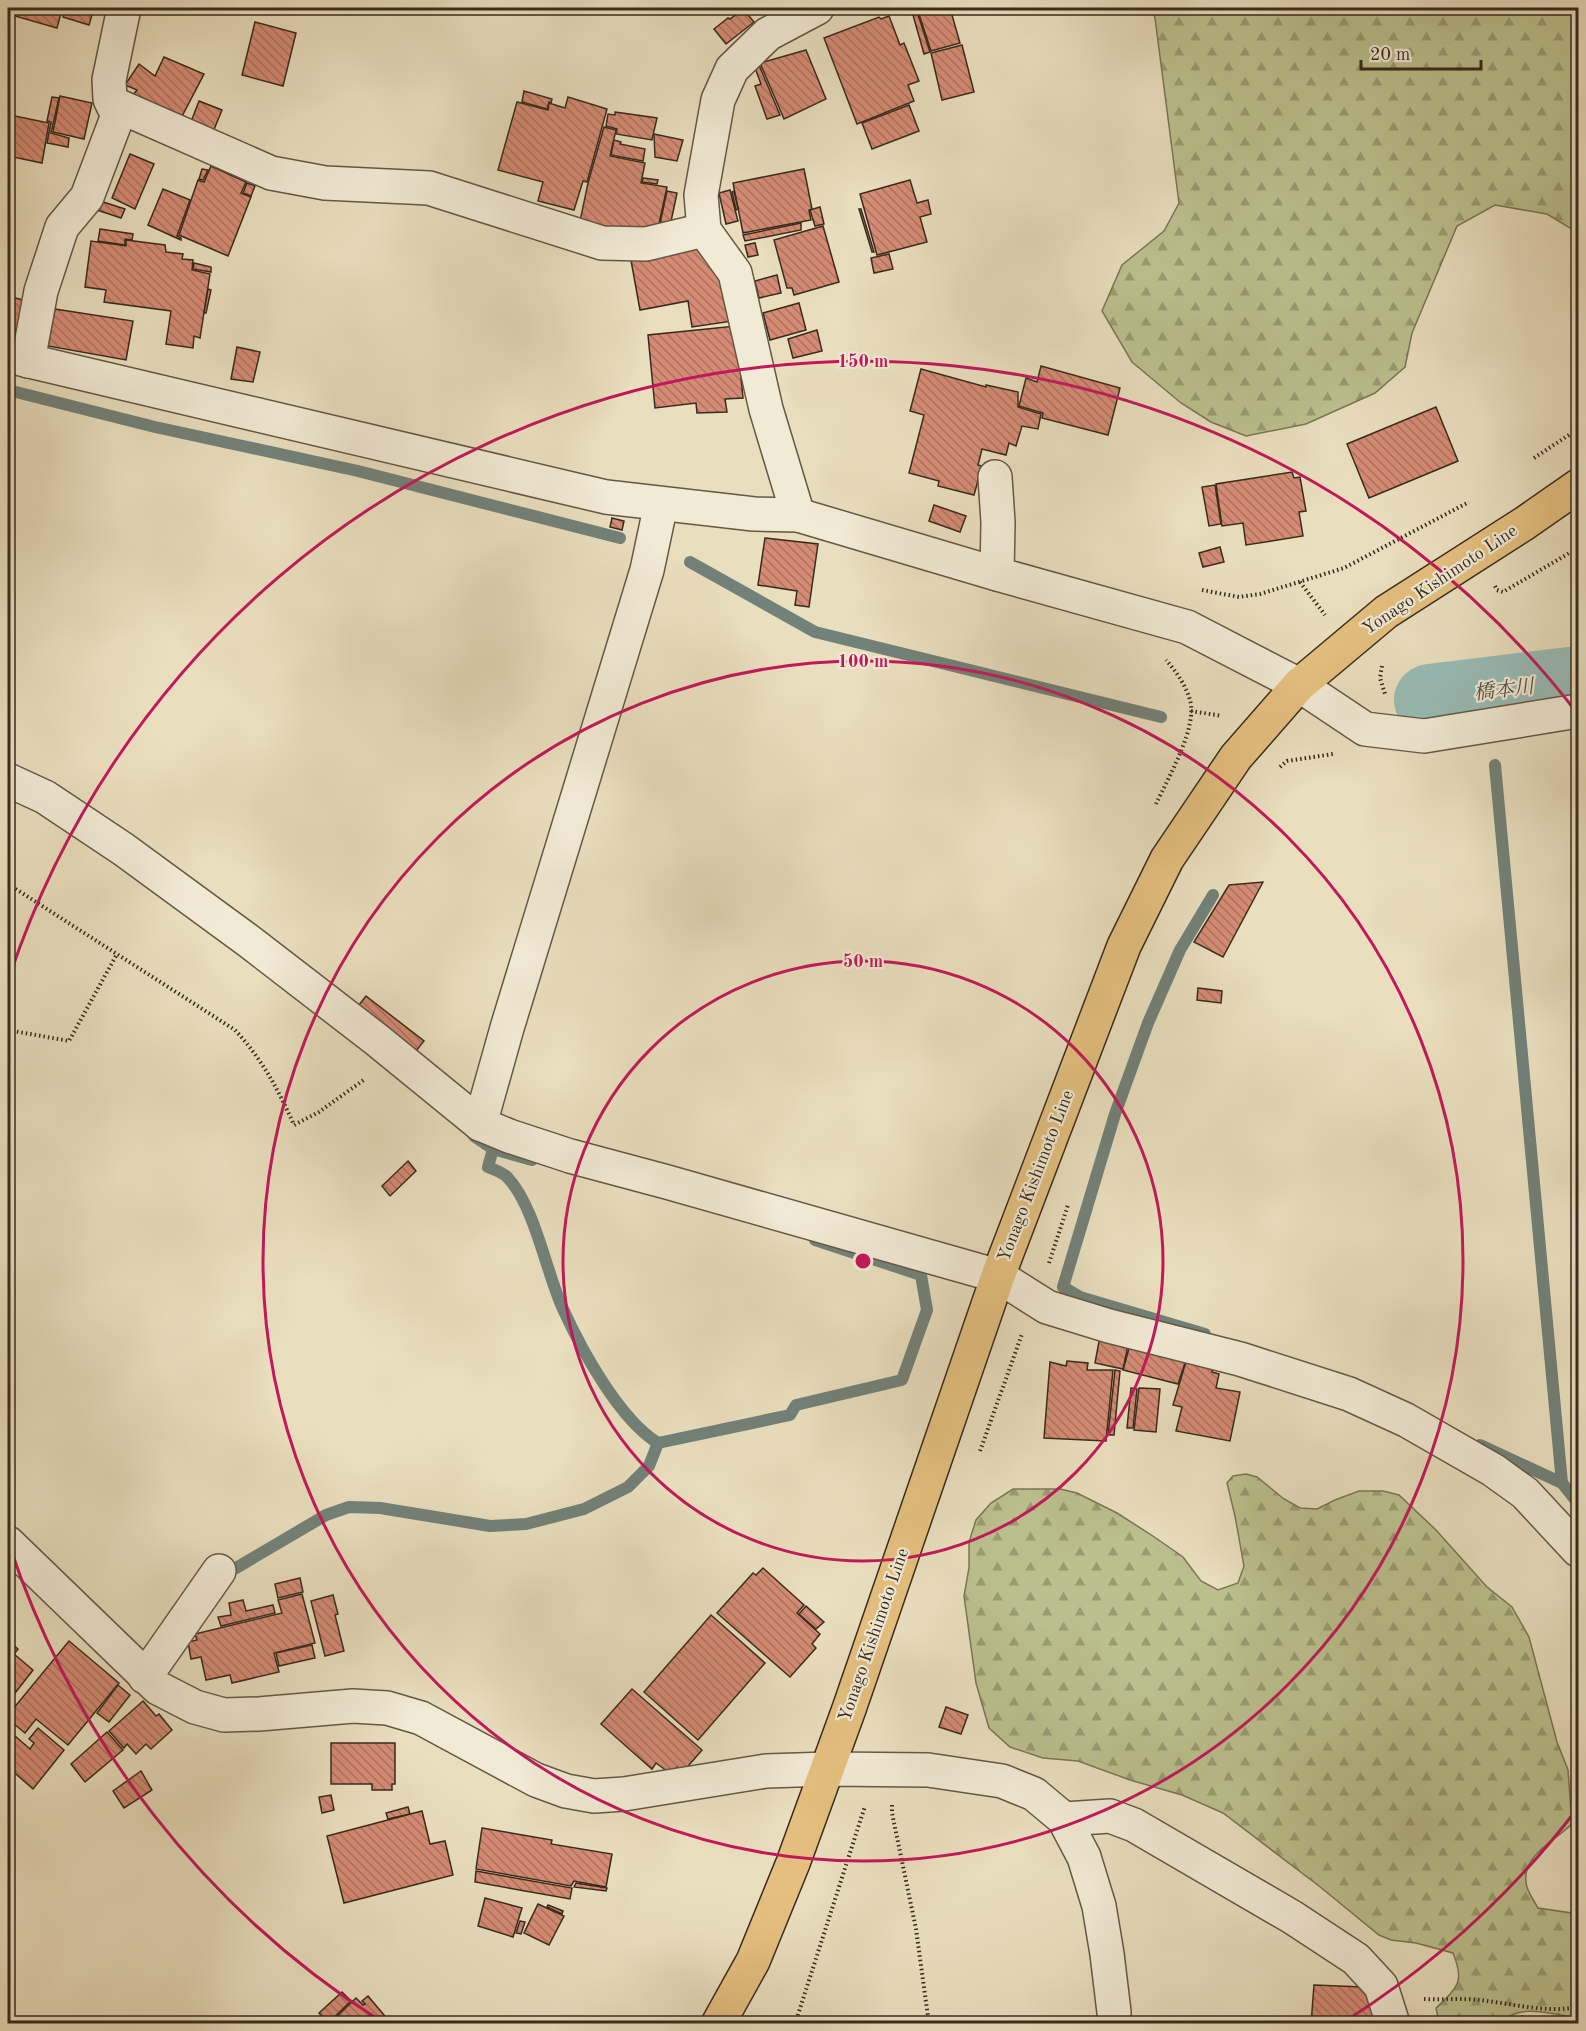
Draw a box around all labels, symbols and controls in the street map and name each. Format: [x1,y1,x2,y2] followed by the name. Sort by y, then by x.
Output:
[1361,33,1481,71] scale bar
[1370,46,1410,64] text: 20 m
[838,353,888,371] text: 150 m
[1359,522,1521,638] street label: Yonago Kishimoto Line
[838,653,888,671] text: 100 m
[1473,675,1537,705] water label: 橋本川
[843,953,883,971] text: 50 m
[995,1088,1077,1264] street label: Yonago Kishimoto Line
[853,1251,873,1271] centre of rings
[836,1546,912,1724] street label: Yonago Kishimoto Line

